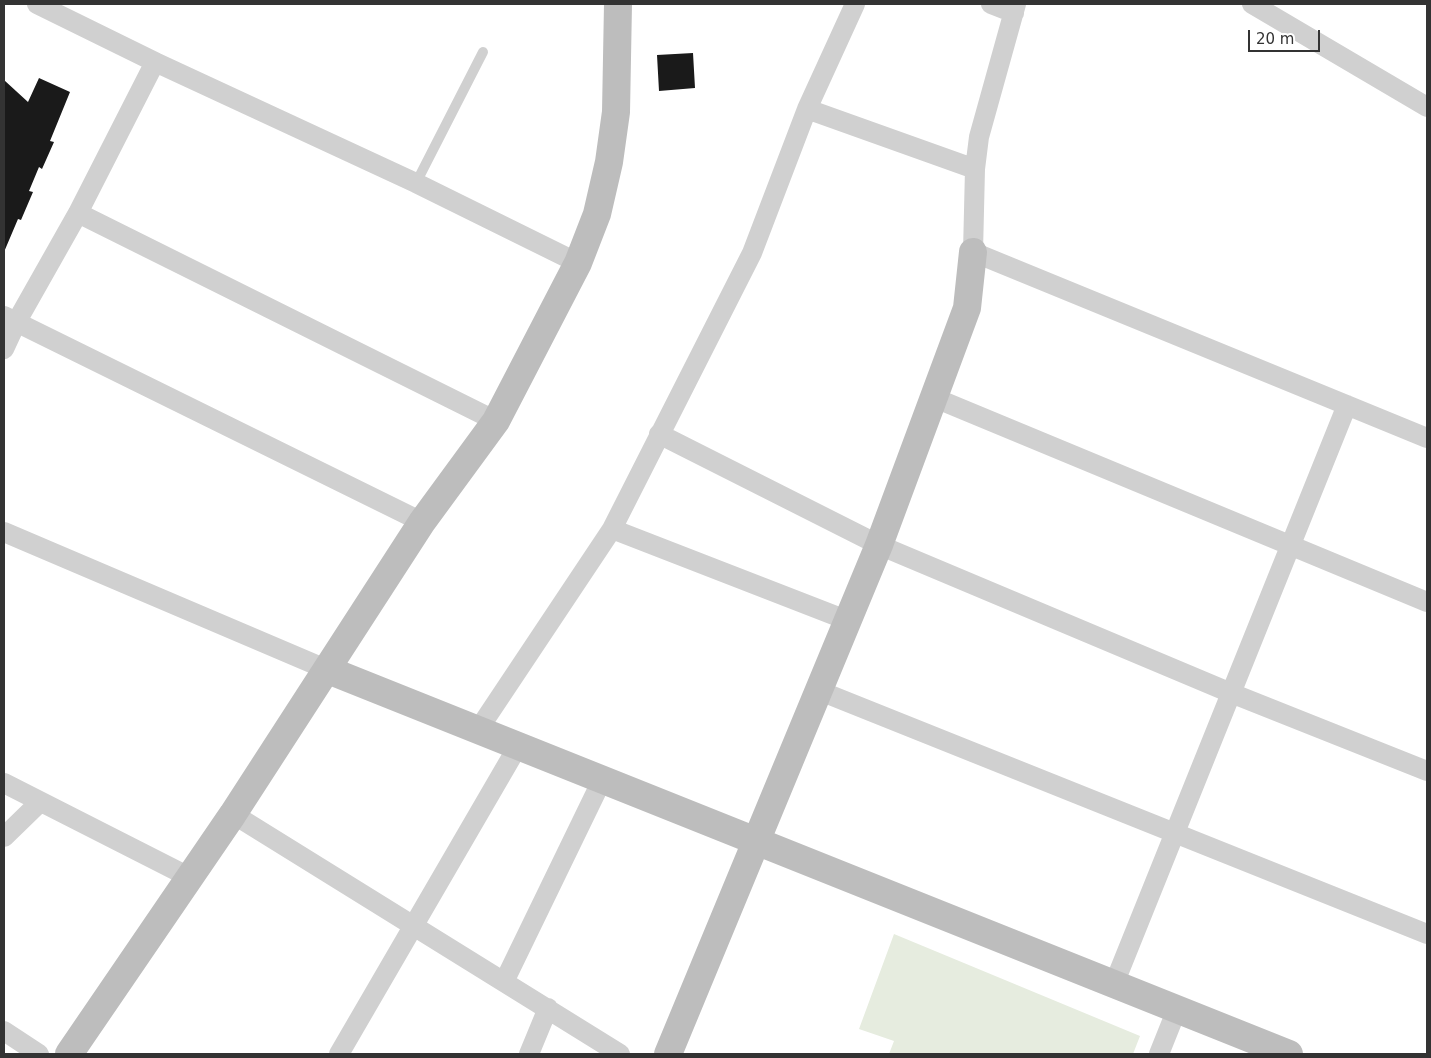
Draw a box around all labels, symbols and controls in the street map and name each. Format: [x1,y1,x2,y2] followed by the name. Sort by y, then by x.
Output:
[1251,20,1324,52] scale bar
[1256,30,1294,48] text: 20 m

